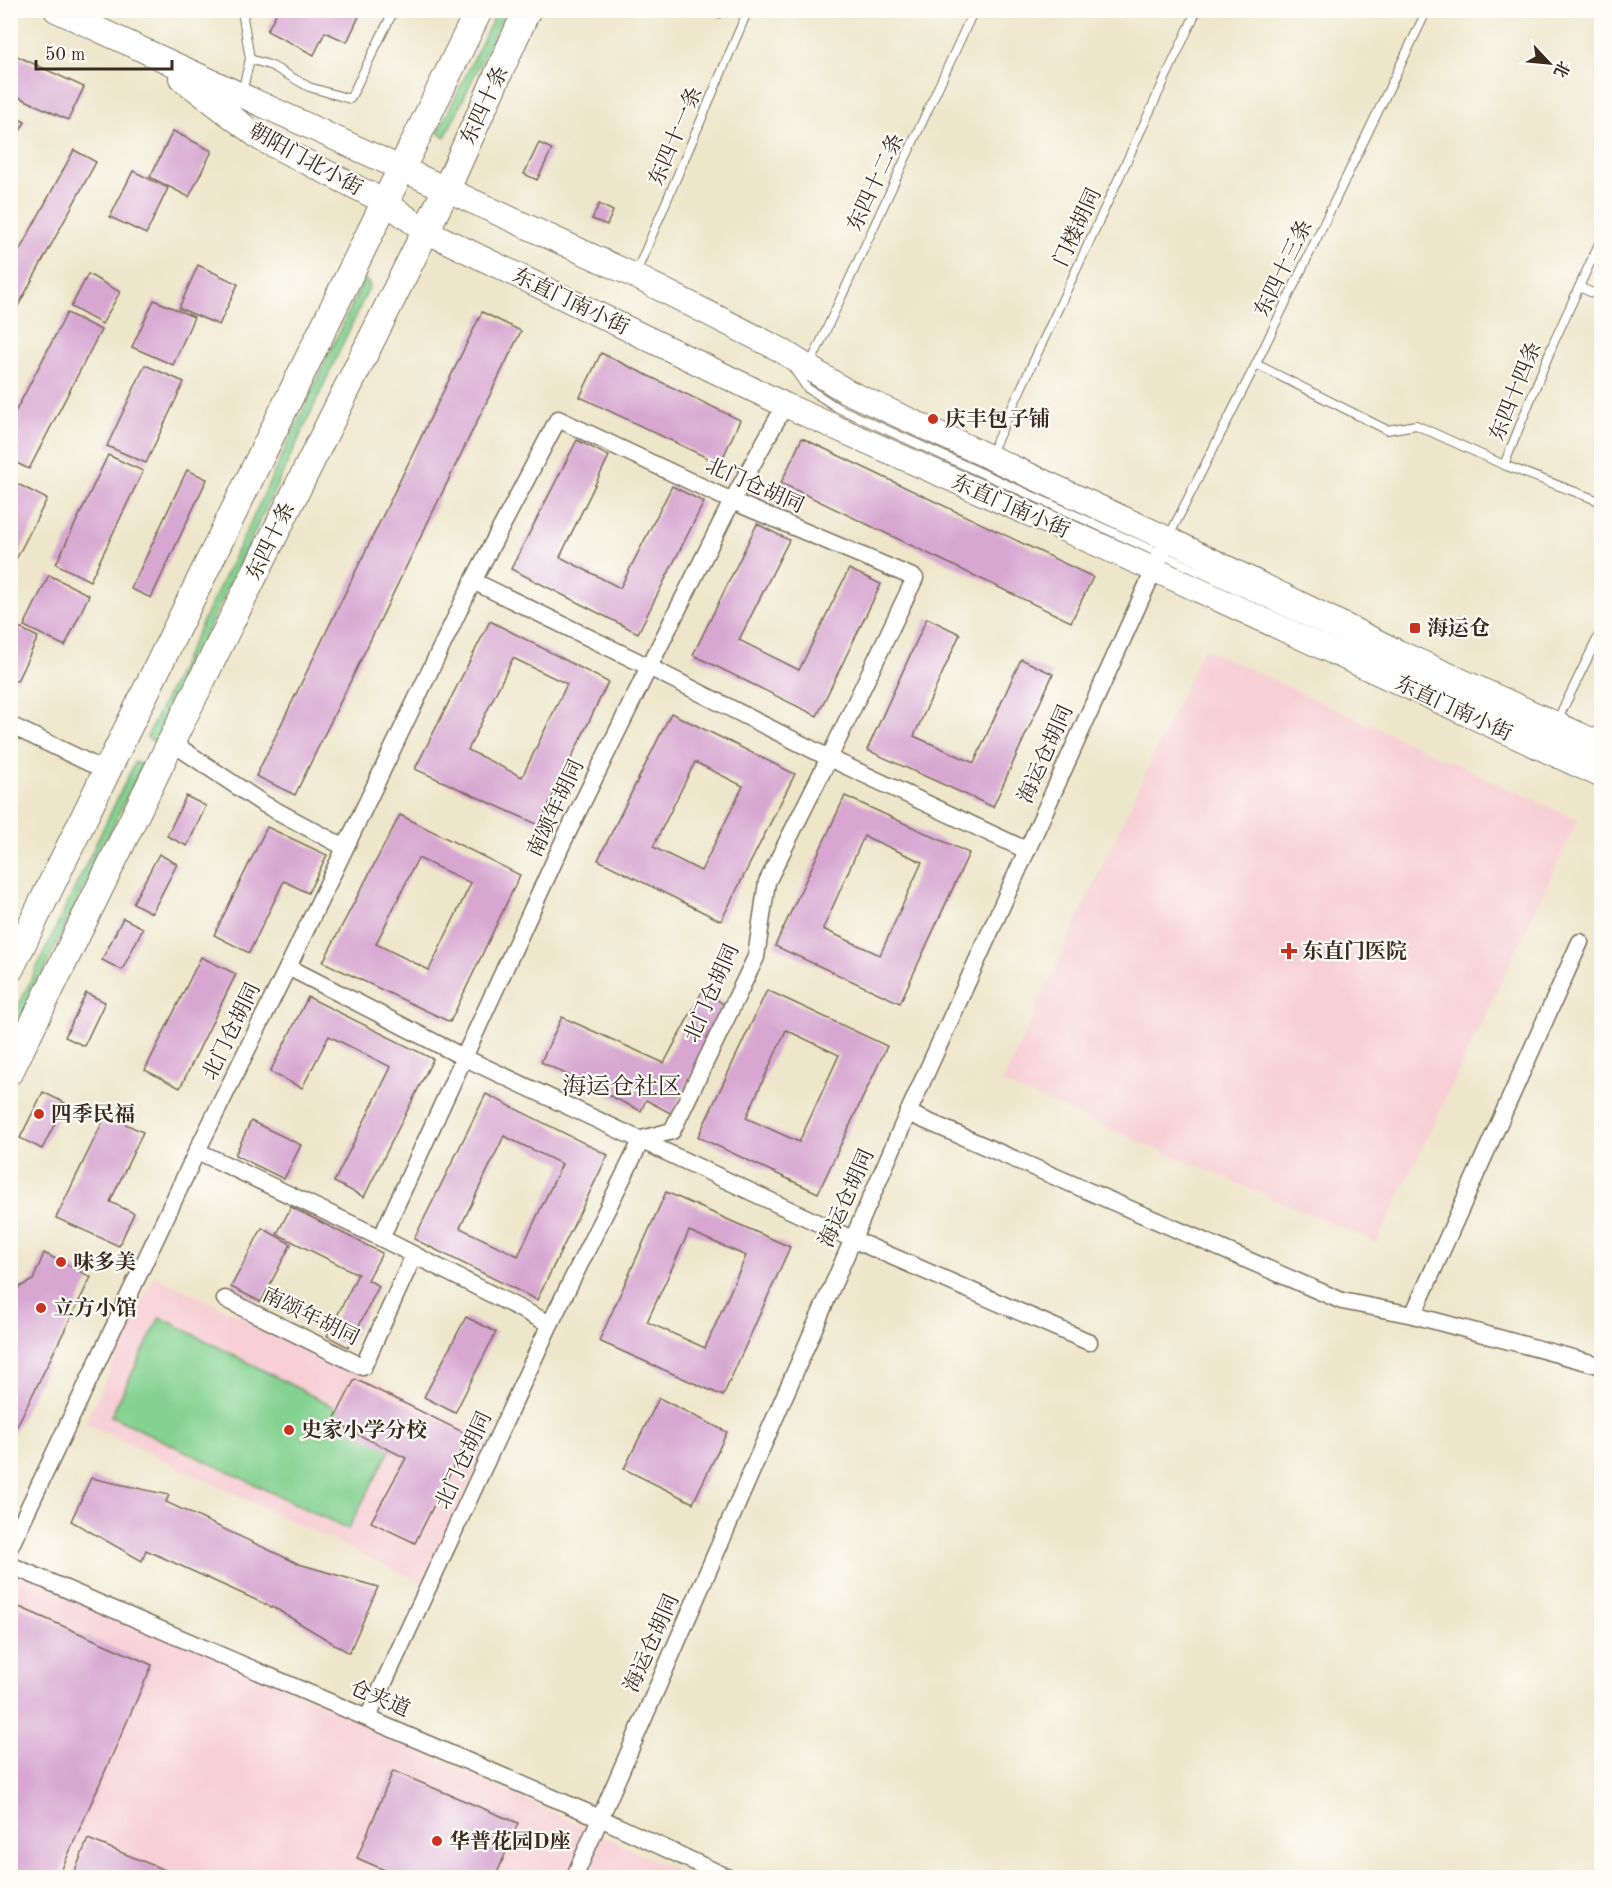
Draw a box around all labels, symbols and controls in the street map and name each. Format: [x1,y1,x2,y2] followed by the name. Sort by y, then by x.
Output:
[36,33,172,71] scale bar
[1519,33,1579,93] north arrow
[45,46,85,64] text: 50 m
[1550,58,1573,80] text: 北
[456,62,513,148] street label: 东四十条
[644,83,707,189] street label: 东四十一条
[245,119,366,200] street label: 朝阳门北小街
[843,130,908,235] street label: 东四十二条
[1049,184,1106,270] street label: 门楼胡同
[1250,216,1317,320] street label: 东四十三条
[509,263,632,339] street label: 东直门南小街
[1485,338,1546,444] street label: 东四十四条
[945,407,1050,431] place label: 庆丰包子铺
[926,412,940,426] marker: 庆丰包子铺
[702,454,807,517] street label: 北门仓胡同
[949,470,1073,543] street label: 东直门南小街
[242,498,299,584] street label: 东四十条
[1427,617,1490,640] place label: 海运仓
[1408,621,1422,635] marker: 海运仓
[1392,671,1516,746] street label: 东直门南小街
[1014,702,1077,807] street label: 海运仓胡同
[522,755,588,861] street label: 南颂年胡同
[1302,940,1407,963] place label: 东直门医院
[680,941,743,1046] street label: 北门仓胡同
[1280,942,1298,960] marker: 东直门医院
[198,979,265,1083] street label: 北门仓胡同
[562,1073,682,1100] district label: 海运仓社区
[51,1103,135,1126] place label: 四季民福
[32,1107,46,1121] marker: 四季民福
[815,1146,878,1251] street label: 海运仓胡同
[73,1250,136,1274] place label: 味多美
[54,1255,68,1269] marker: 味多美
[259,1282,363,1350] street label: 南颂年胡同
[53,1296,137,1320] place label: 立方小馆
[34,1301,48,1315] marker: 立方小馆
[431,1408,496,1513] street label: 北门仓胡同
[301,1418,427,1442] place label: 史家小学分校
[282,1423,296,1437] marker: 史家小学分校
[620,1591,683,1696] street label: 海运仓胡同
[346,1676,413,1721] street label: 仓夹道
[449,1829,571,1853] place label: 华普花园D座
[430,1834,444,1848] marker: 华普花园D座

